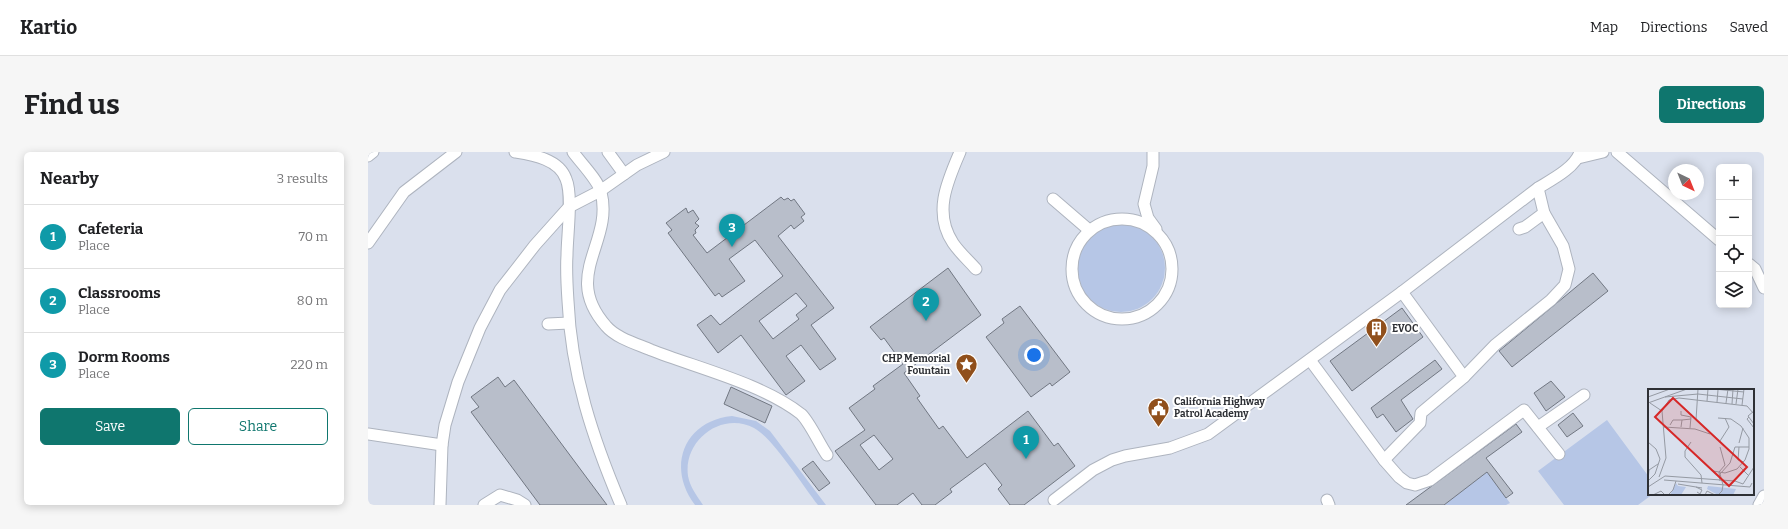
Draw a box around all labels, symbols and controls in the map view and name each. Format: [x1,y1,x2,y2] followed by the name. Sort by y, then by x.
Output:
[20,16,77,39] text: Kartio
[1590,19,1618,36] text: Map
[1640,19,1708,36] text: Directions
[1730,19,1768,36] text: Saved
[1659,86,1764,123] button: Directions
[24,88,120,121] text: Find us
[1668,164,1704,200] north arrow
[1716,164,1752,308] map controls
[1716,164,1752,200] button: +
[40,168,99,189] text: Nearby
[277,171,328,186] text: 3 results
[1716,200,1752,236] button: −
[719,214,745,247] pin: 3
[78,220,143,238] text: Cafeteria
[50,229,56,244] text: 1
[298,229,328,244] text: 70 m
[1716,236,1752,272] button: locate
[78,238,110,253] text: Place
[1716,272,1752,308] button: layers
[78,284,161,302] text: Classrooms
[913,288,939,321] pin: 2
[49,293,57,308] text: 2
[297,293,328,308] text: 80 m
[78,302,110,317] text: Place
[1364,316,1390,349] building icon: EVOC
[1392,323,1418,335] place label: EVOC
[1024,345,1044,365] your location
[78,348,170,366] text: Dorm Rooms
[953,352,979,385] place icon: CHP Memorial Fountain
[882,353,951,377] place label: CHP Memorial Fountain
[49,357,57,372] text: 3
[291,357,328,372] text: 220 m
[78,366,110,381] text: Place
[1648,389,1754,495] inset map
[1146,395,1172,428] public building icon: California Highway Patrol Academy
[1174,396,1265,420] place label: California Highway Patrol Academy
[40,408,180,445] button: Save
[188,408,328,445] button: Share
[1013,426,1039,459] pin: 1

